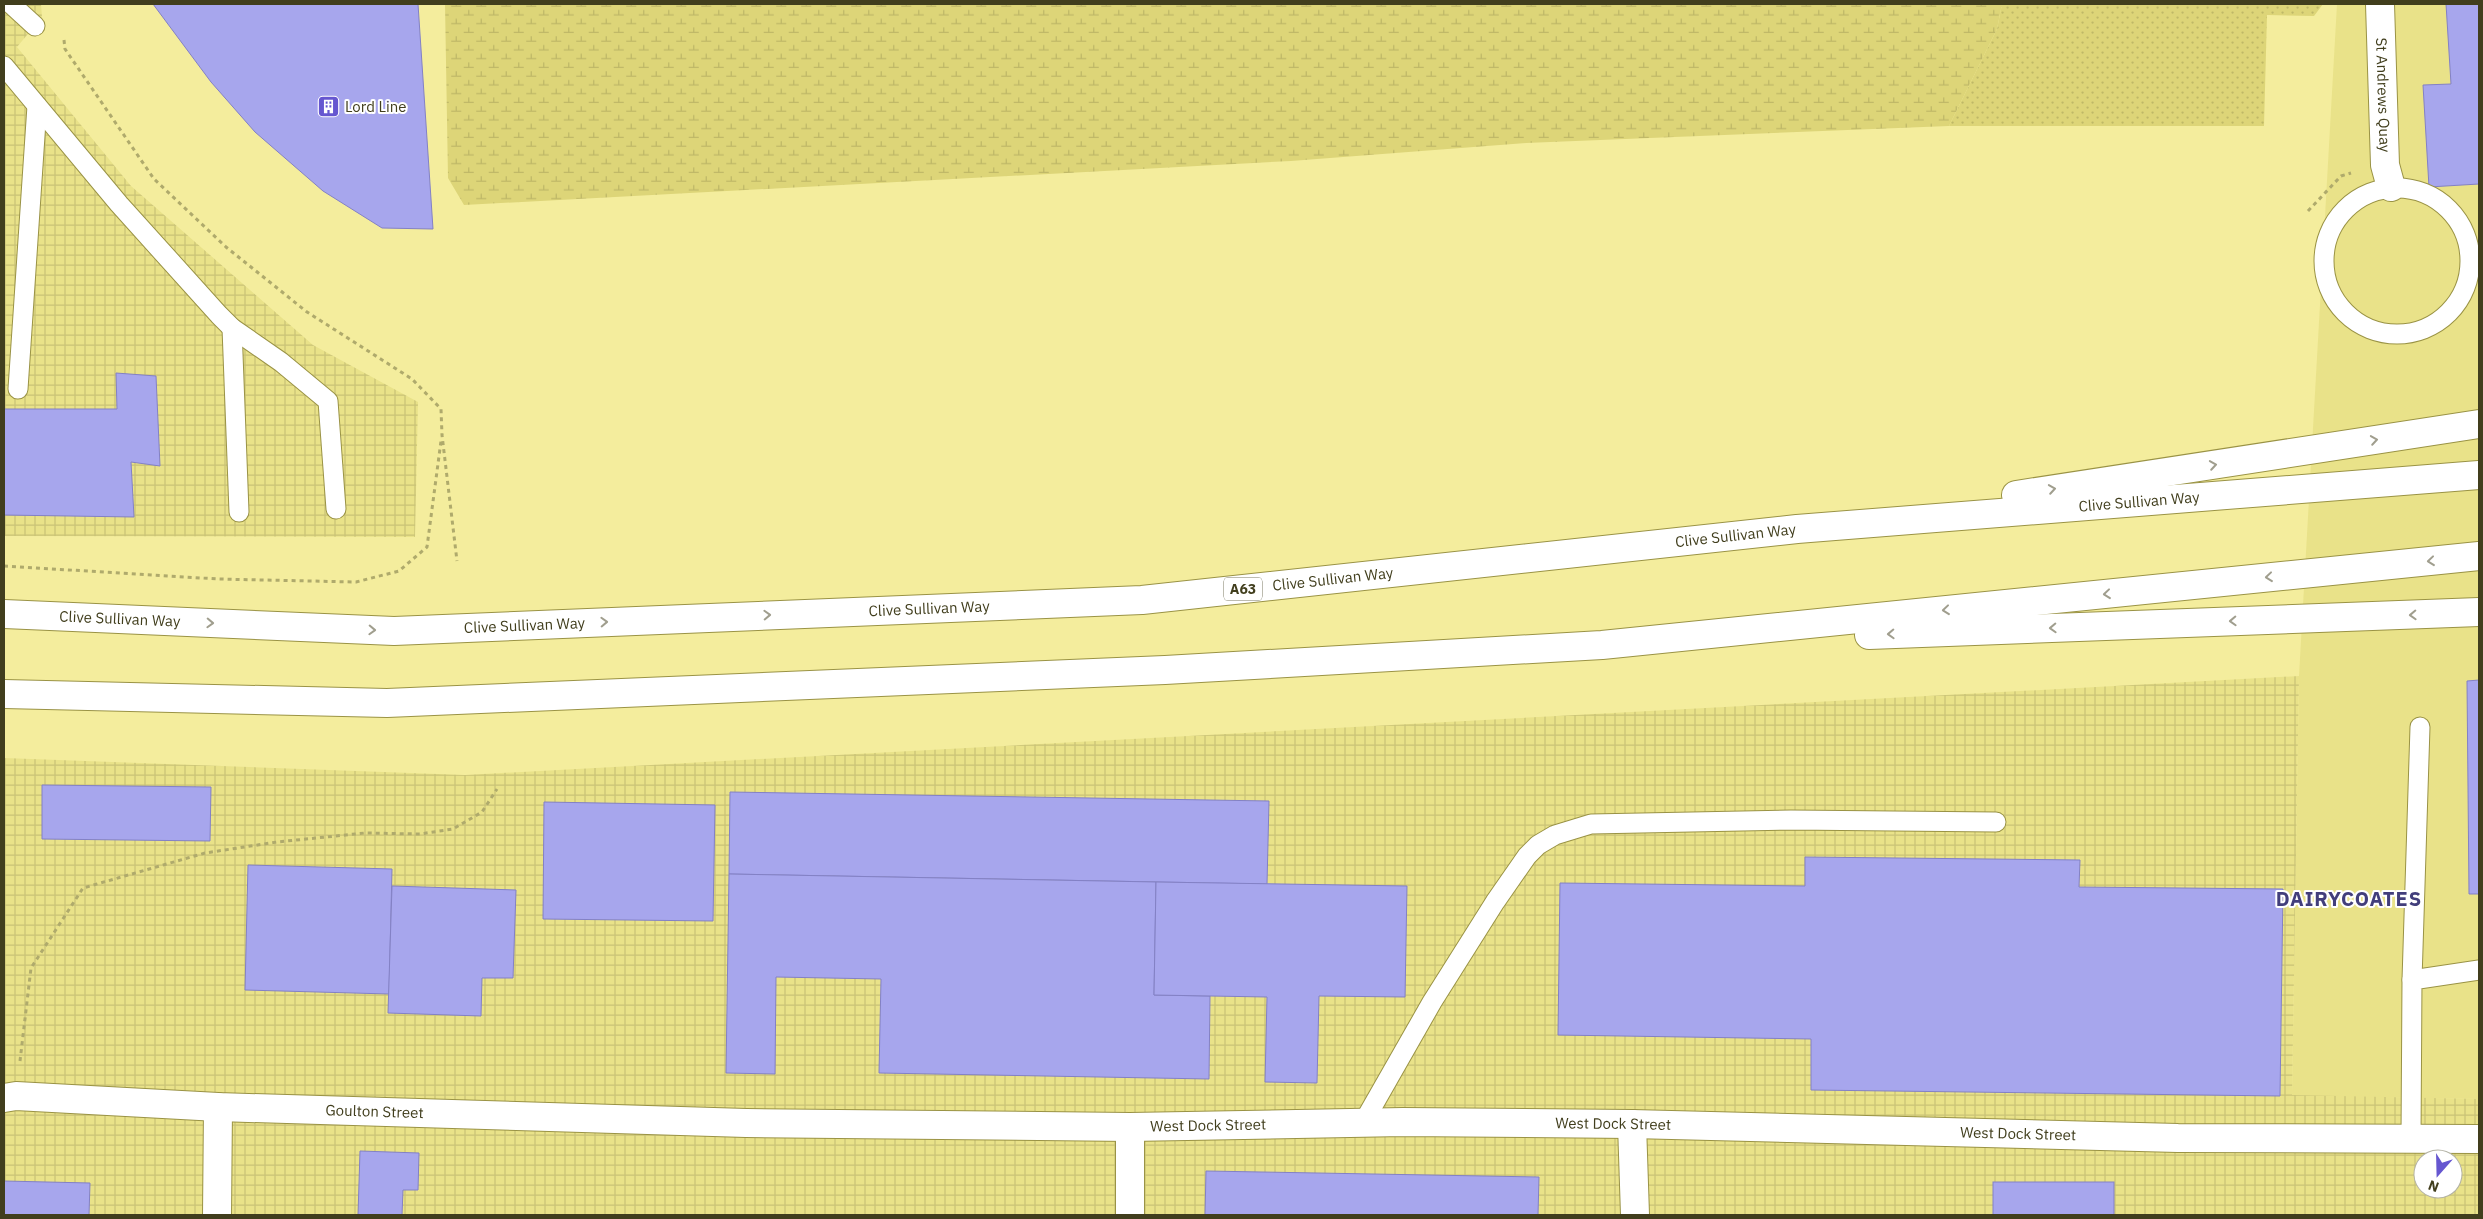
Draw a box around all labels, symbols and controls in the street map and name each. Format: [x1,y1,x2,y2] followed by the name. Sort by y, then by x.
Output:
[2372,37,2395,153] street label: St Andrews Quay
[317,95,341,119] building icon: Lord Line
[345,97,406,116] place label: Lord Line
[2370,435,2378,446] one-way arrow
[2209,460,2217,470] one-way arrow
[2048,485,2057,495] one-way arrow
[2078,487,2201,516] street label: Clive Sullivan Way
[1674,519,1797,551] street label: Clive Sullivan Way
[2426,555,2434,566] one-way arrow
[1271,563,1395,595] street label: Clive Sullivan Way
[2265,572,2273,583] one-way arrow
[1224,578,1262,600] road number: A63
[2103,588,2111,599] one-way arrow
[868,596,991,620] street label: Clive Sullivan Way
[1941,604,1949,615] one-way arrow
[59,606,181,631] street label: Clive Sullivan Way
[2409,609,2417,620] one-way arrow
[763,610,771,621] one-way arrow
[463,613,586,637] street label: Clive Sullivan Way
[2229,616,2237,627] one-way arrow
[206,617,214,628] one-way arrow
[601,617,609,627] one-way arrow
[2049,623,2057,634] one-way arrow
[368,624,376,635] one-way arrow
[1887,629,1895,640] one-way arrow
[2276,885,2422,912] district label: DAIRYCOATES
[325,1100,424,1122] street label: Goulton Street
[1555,1113,1672,1134] street label: West Dock Street
[1150,1115,1266,1136] street label: West Dock Street
[1960,1122,2076,1144] street label: West Dock Street
[2413,1149,2463,1199] north arrow
[2426,1176,2441,1196] text: N

